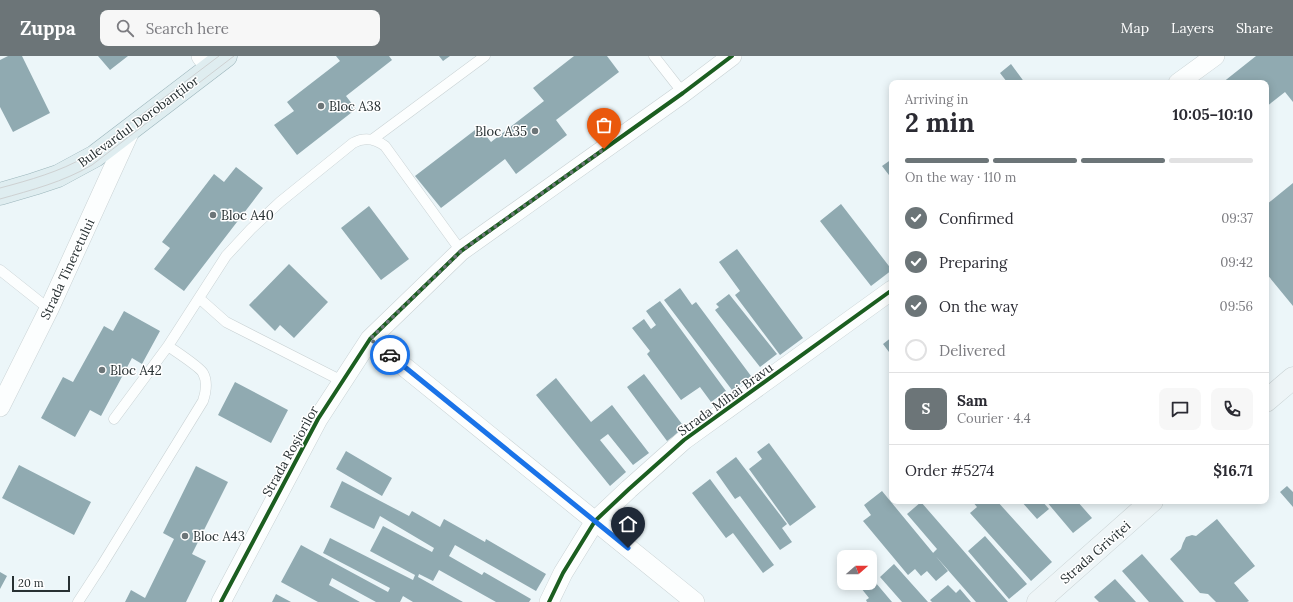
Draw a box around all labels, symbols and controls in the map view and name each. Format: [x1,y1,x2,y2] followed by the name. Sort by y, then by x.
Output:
[100,10,380,46] search box
[20,16,76,40] text: Zuppa
[114,17,136,39] icon: search
[146,19,229,38] text: Search here
[1121,19,1149,37] text: Map
[1171,19,1214,37] text: Layers
[1236,19,1273,37] text: Share
[74,72,202,171] street label: Bulevardul Dorobanților
[905,91,968,108] text: Arriving in
[329,98,381,115] place label: Bloc A38
[316,101,326,111] marker: Bloc A38
[1173,105,1253,124] text: 10:05–10:10
[905,106,975,139] text: 2 min
[587,108,621,149] pin
[593,114,615,136] icon: bag
[475,123,527,140] place label: Bloc A35
[530,126,540,136] marker: Bloc A35
[905,169,1016,186] text: On the way · 110 m
[221,207,274,224] place label: Bloc A40
[905,207,927,229] icon: check
[939,209,1014,228] text: Confirmed
[208,210,218,220] marker: Bloc A40
[1221,210,1253,227] text: 09:37
[37,216,98,322] street label: Strada Tineretului
[905,251,927,273] icon: check
[939,253,1007,272] text: Preparing
[1220,254,1253,271] text: 09:42
[905,295,927,317] icon: check
[939,297,1018,316] text: On the way
[1220,298,1253,315] text: 09:56
[370,335,410,375] courier
[939,341,1006,360] text: Delivered
[379,344,401,366] icon: car
[674,359,777,440] street label: Strada Mihai Bravu
[110,362,162,379] place label: Bloc A42
[97,365,107,375] marker: Bloc A42
[1159,388,1201,430] button: chat
[1211,388,1253,430] button: phone
[957,391,988,410] text: Sam
[922,399,930,418] text: S
[258,402,323,500] street label: Strada Roșiorilor
[957,410,1031,427] text: Courier · 4.4
[905,461,994,480] text: Order #5274
[1213,461,1253,480] text: $16.71
[611,507,645,548] pin
[617,513,639,535] icon: home
[1057,517,1134,588] street label: Strada Griviței
[193,528,245,545] place label: Bloc A43
[180,531,190,541] marker: Bloc A43
[837,550,877,590] north arrow
[837,550,877,590] map controls
[12,574,70,593] scale bar
[18,576,43,590] text: 20 m

